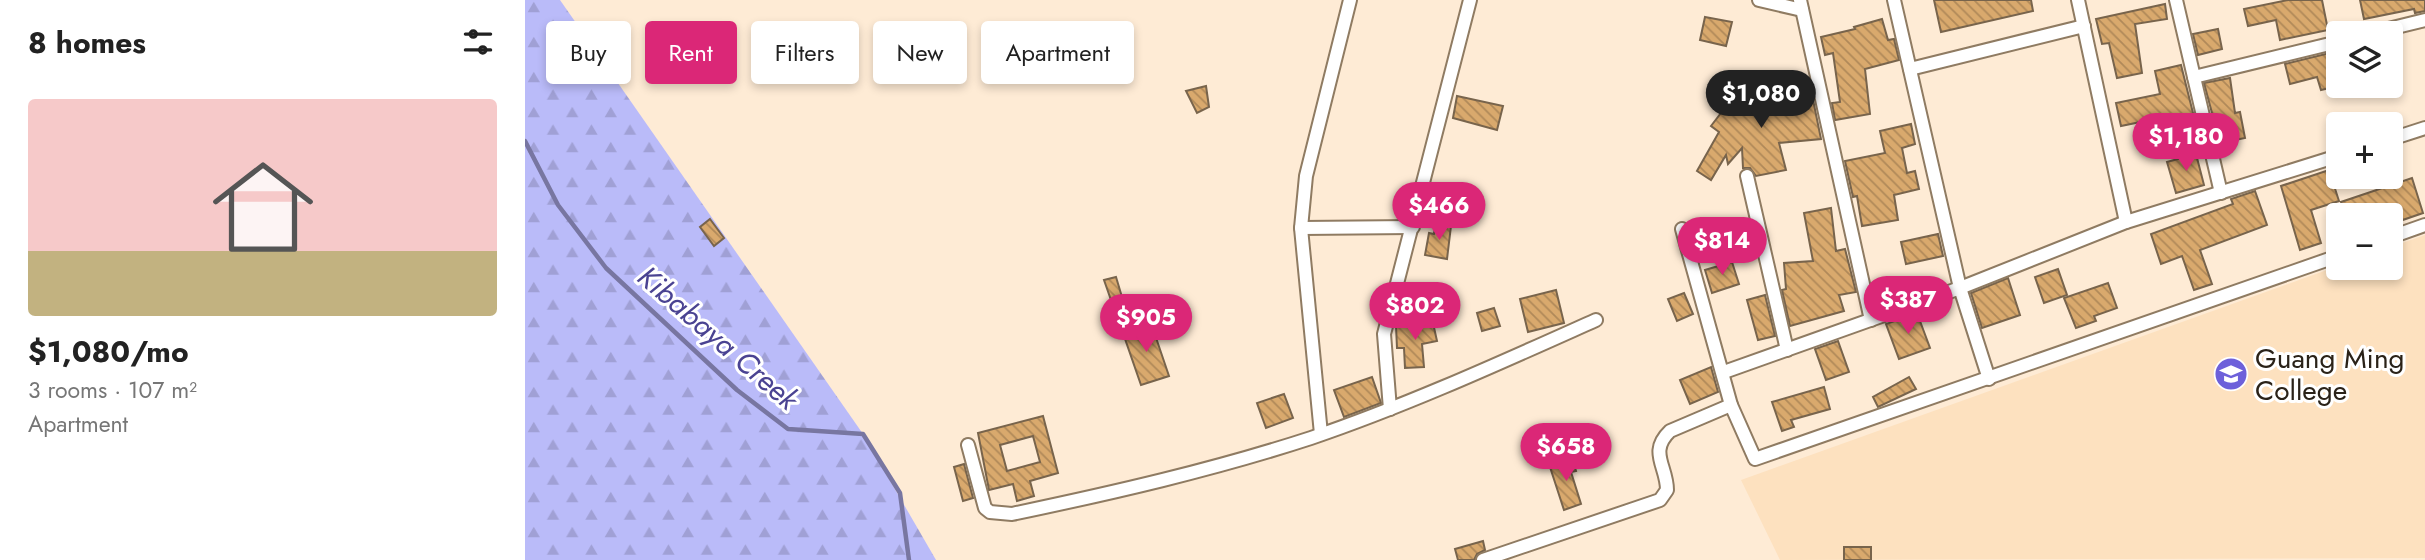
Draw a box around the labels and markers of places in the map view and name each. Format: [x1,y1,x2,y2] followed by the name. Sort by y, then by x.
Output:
[1704,71,1818,130] pin: $1,080
[2129,114,2243,173] pin: $1,180
[1398,182,1480,242] pin: $466
[1681,218,1763,277] pin: $814
[1867,276,1949,336] pin: $387
[1374,282,1456,342] pin: $802
[1105,294,1187,354] pin: $905
[2255,338,2405,411] place label: Guang Ming College
[2212,355,2250,393] school or university icon: Guang Ming College
[1525,424,1607,483] pin: $658

